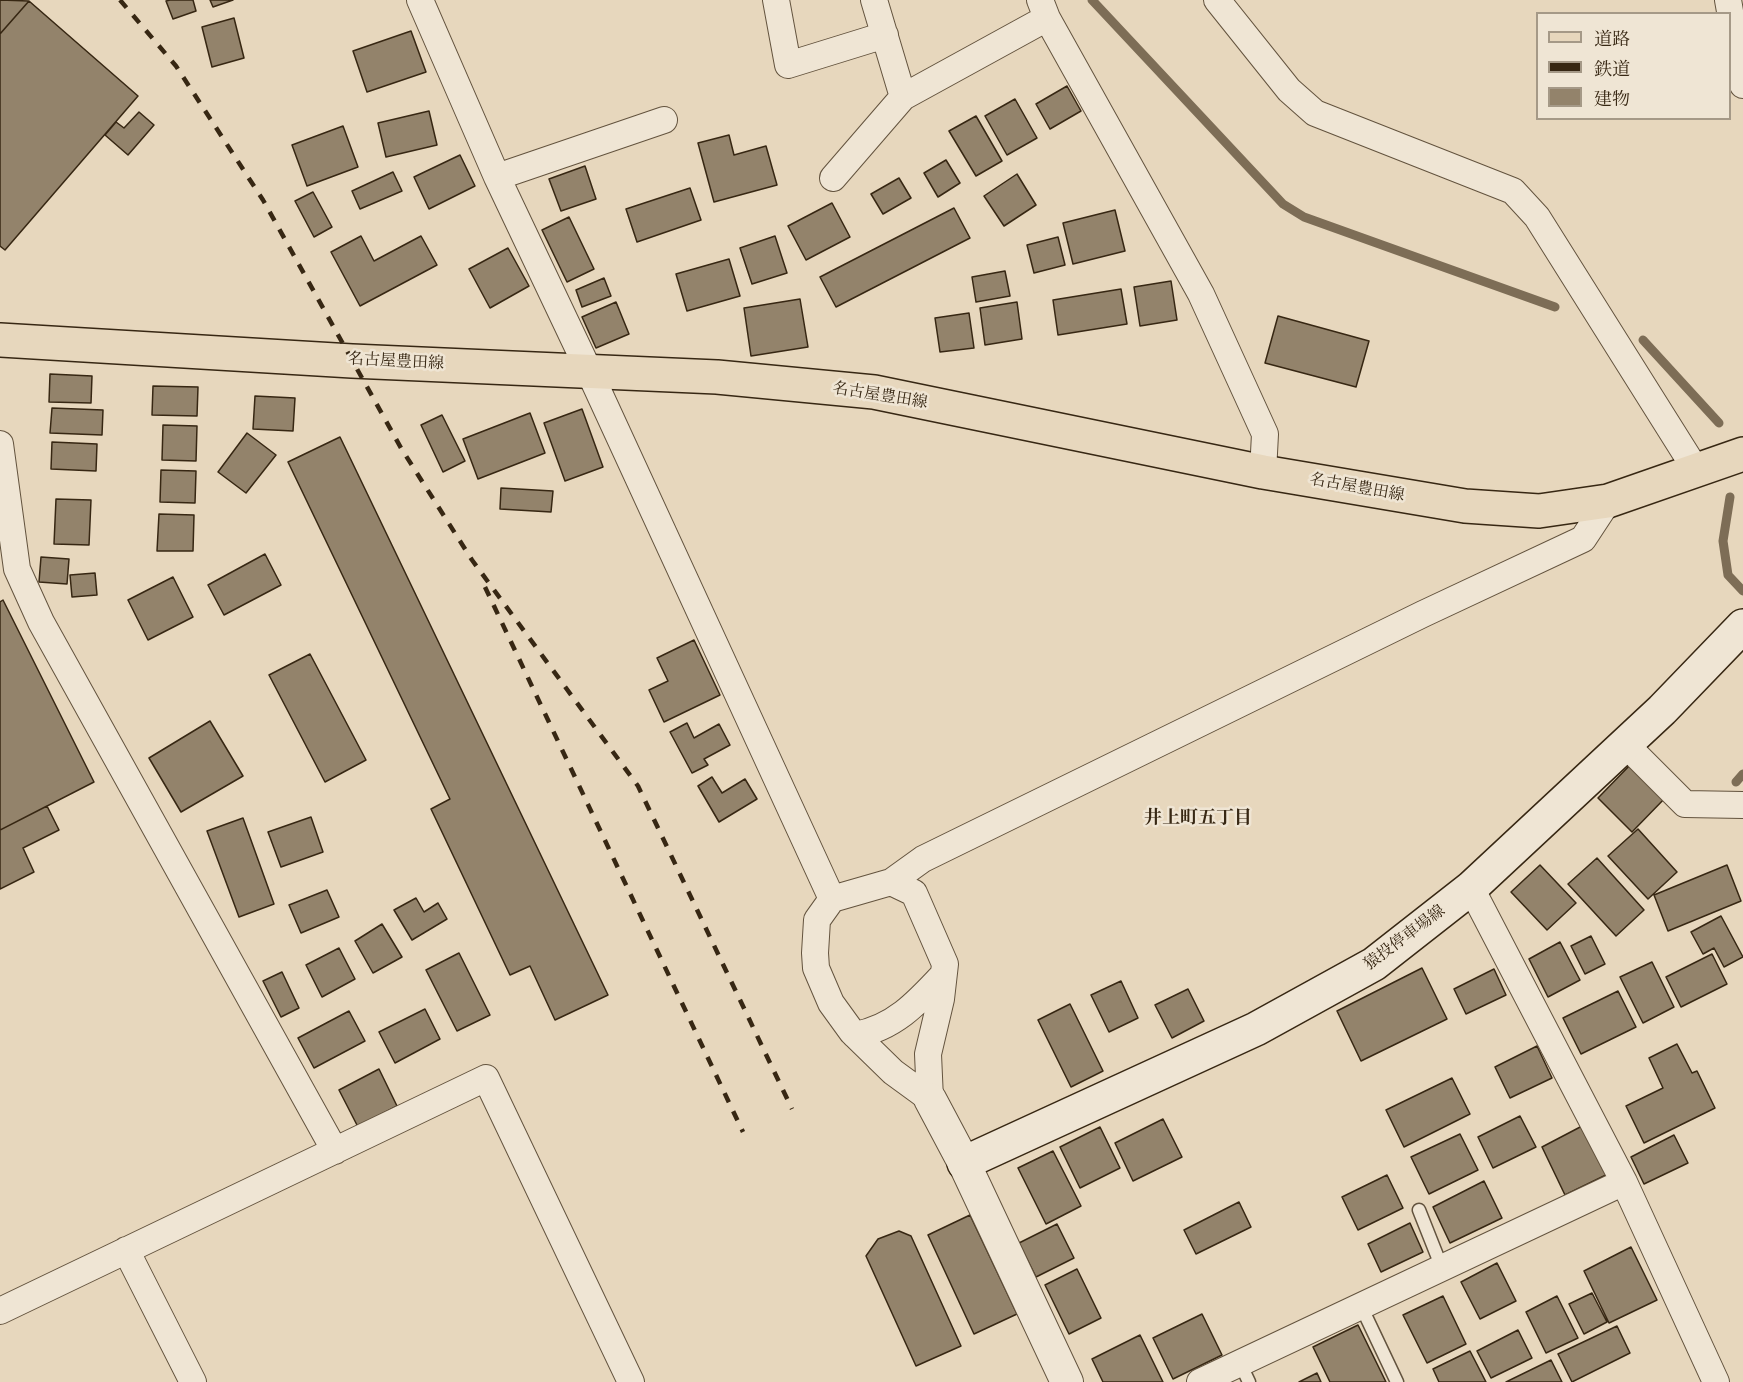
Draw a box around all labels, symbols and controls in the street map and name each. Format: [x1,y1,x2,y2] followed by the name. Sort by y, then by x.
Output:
[1536,12,1731,120] legend
[1594,29,1630,50] text: 道路
[1594,59,1630,80] text: 鉄道
[1594,89,1630,110] text: 建物
[348,350,444,374] street label: 名古屋豊田線
[831,379,929,413] street label: 名古屋豊田線
[1308,470,1406,506] street label: 名古屋豊田線
[1144,808,1252,830] district label: 井上町五丁目
[1361,901,1449,975] street label: 猿投停車場線

